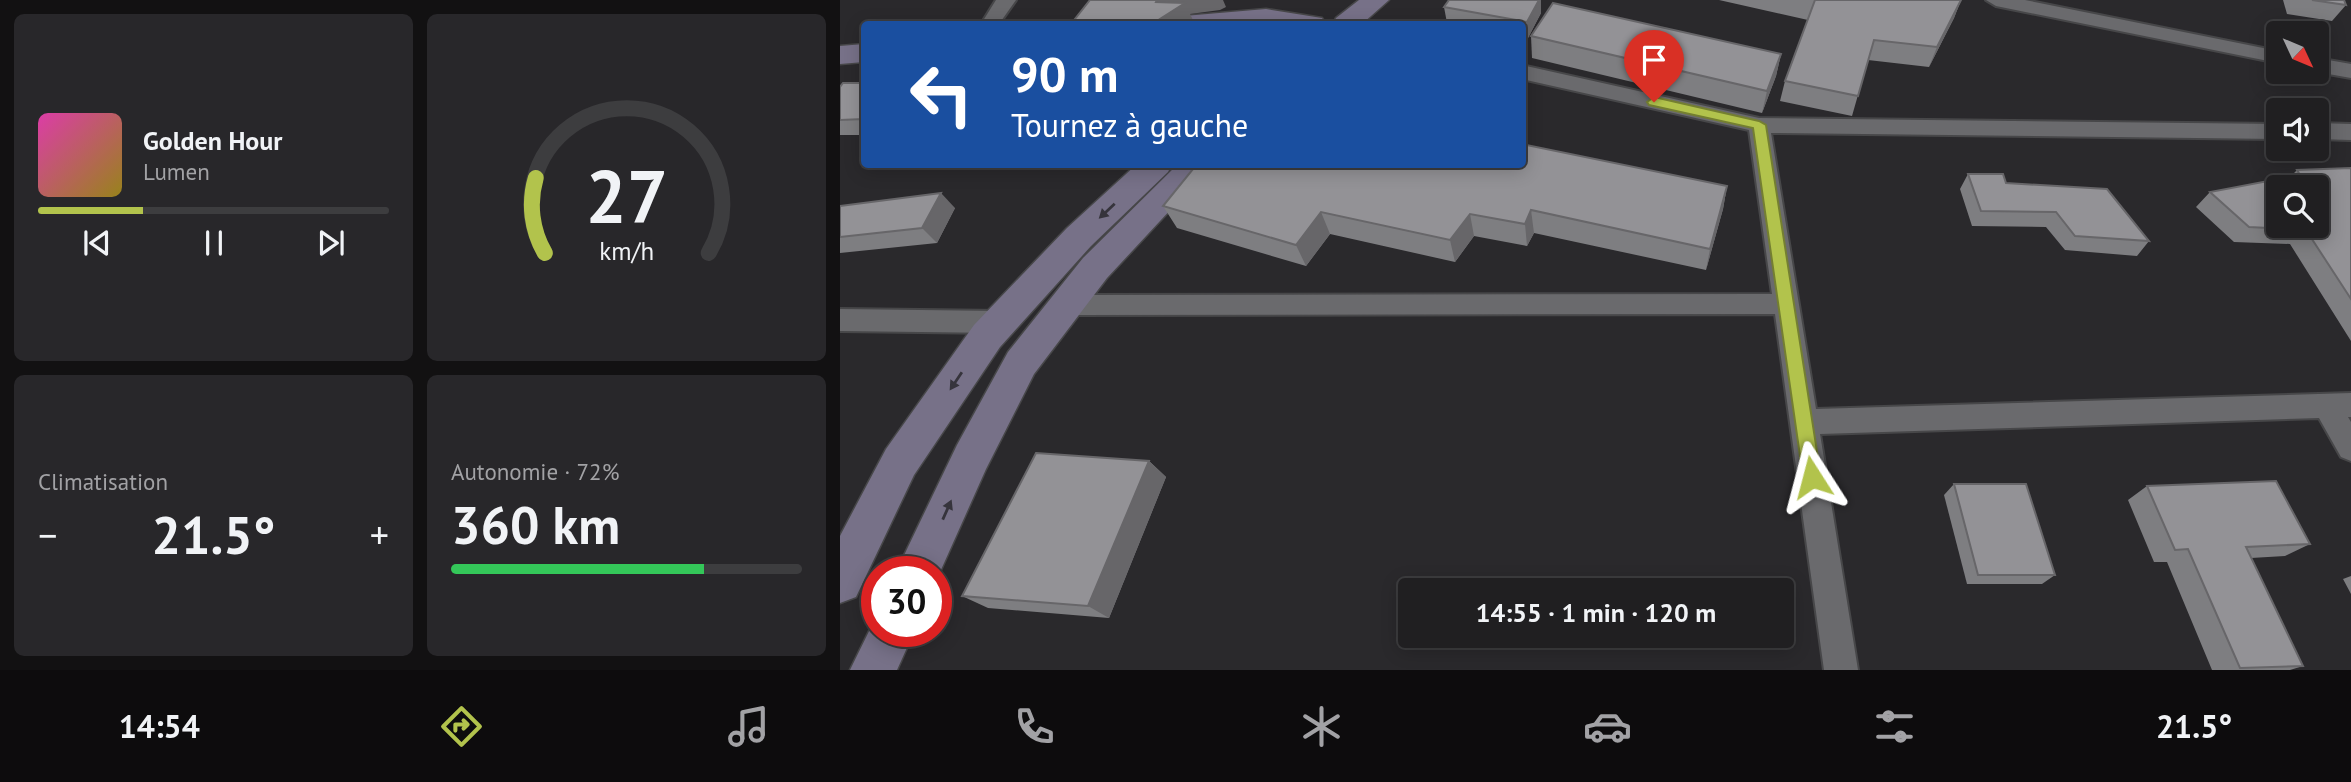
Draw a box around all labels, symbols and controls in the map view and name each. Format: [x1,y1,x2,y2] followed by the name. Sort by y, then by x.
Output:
[2266,21,2329,84] north arrow
[2266,21,2329,238] map controls
[1624,30,1684,102] pin
[1635,41,1673,79] icon: arrive
[1011,42,1118,106] text: 90 m
[896,49,987,140] icon: left
[2266,98,2329,161] button: sound
[1011,104,1248,146] text: Tournez à gauche
[143,124,282,157] text: Golden Hour
[585,150,668,244] text: 27
[143,157,210,186] text: Lumen
[2266,175,2329,238] button: search
[1098,203,1116,219] one-way arrow
[78,224,116,262] icon: previous
[195,224,233,262] icon: pause
[312,224,350,262] icon: next
[599,235,654,267] text: km/h
[950,371,963,390] one-way arrow
[1775,440,1849,514] position arrow
[451,457,619,486] text: Autonomie · 72%
[38,467,168,496] text: Climatisation
[451,491,620,558] text: 360 km
[941,500,953,520] one-way arrow
[152,501,275,568] text: 21.5°
[38,510,57,559] text: −
[370,510,389,559] text: +
[861,556,952,647] speed limit sign: 30
[1476,596,1716,629] text: 14:55 · 1 min · 120 m
[437,702,486,751] icon: directions
[724,702,773,751] icon: music
[1010,702,1059,751] icon: phone
[1297,702,1346,751] icon: climate
[1583,702,1632,751] icon: car
[1870,702,1919,751] icon: filters
[119,705,200,747] text: 14:54
[2156,705,2232,747] text: 21.5°

